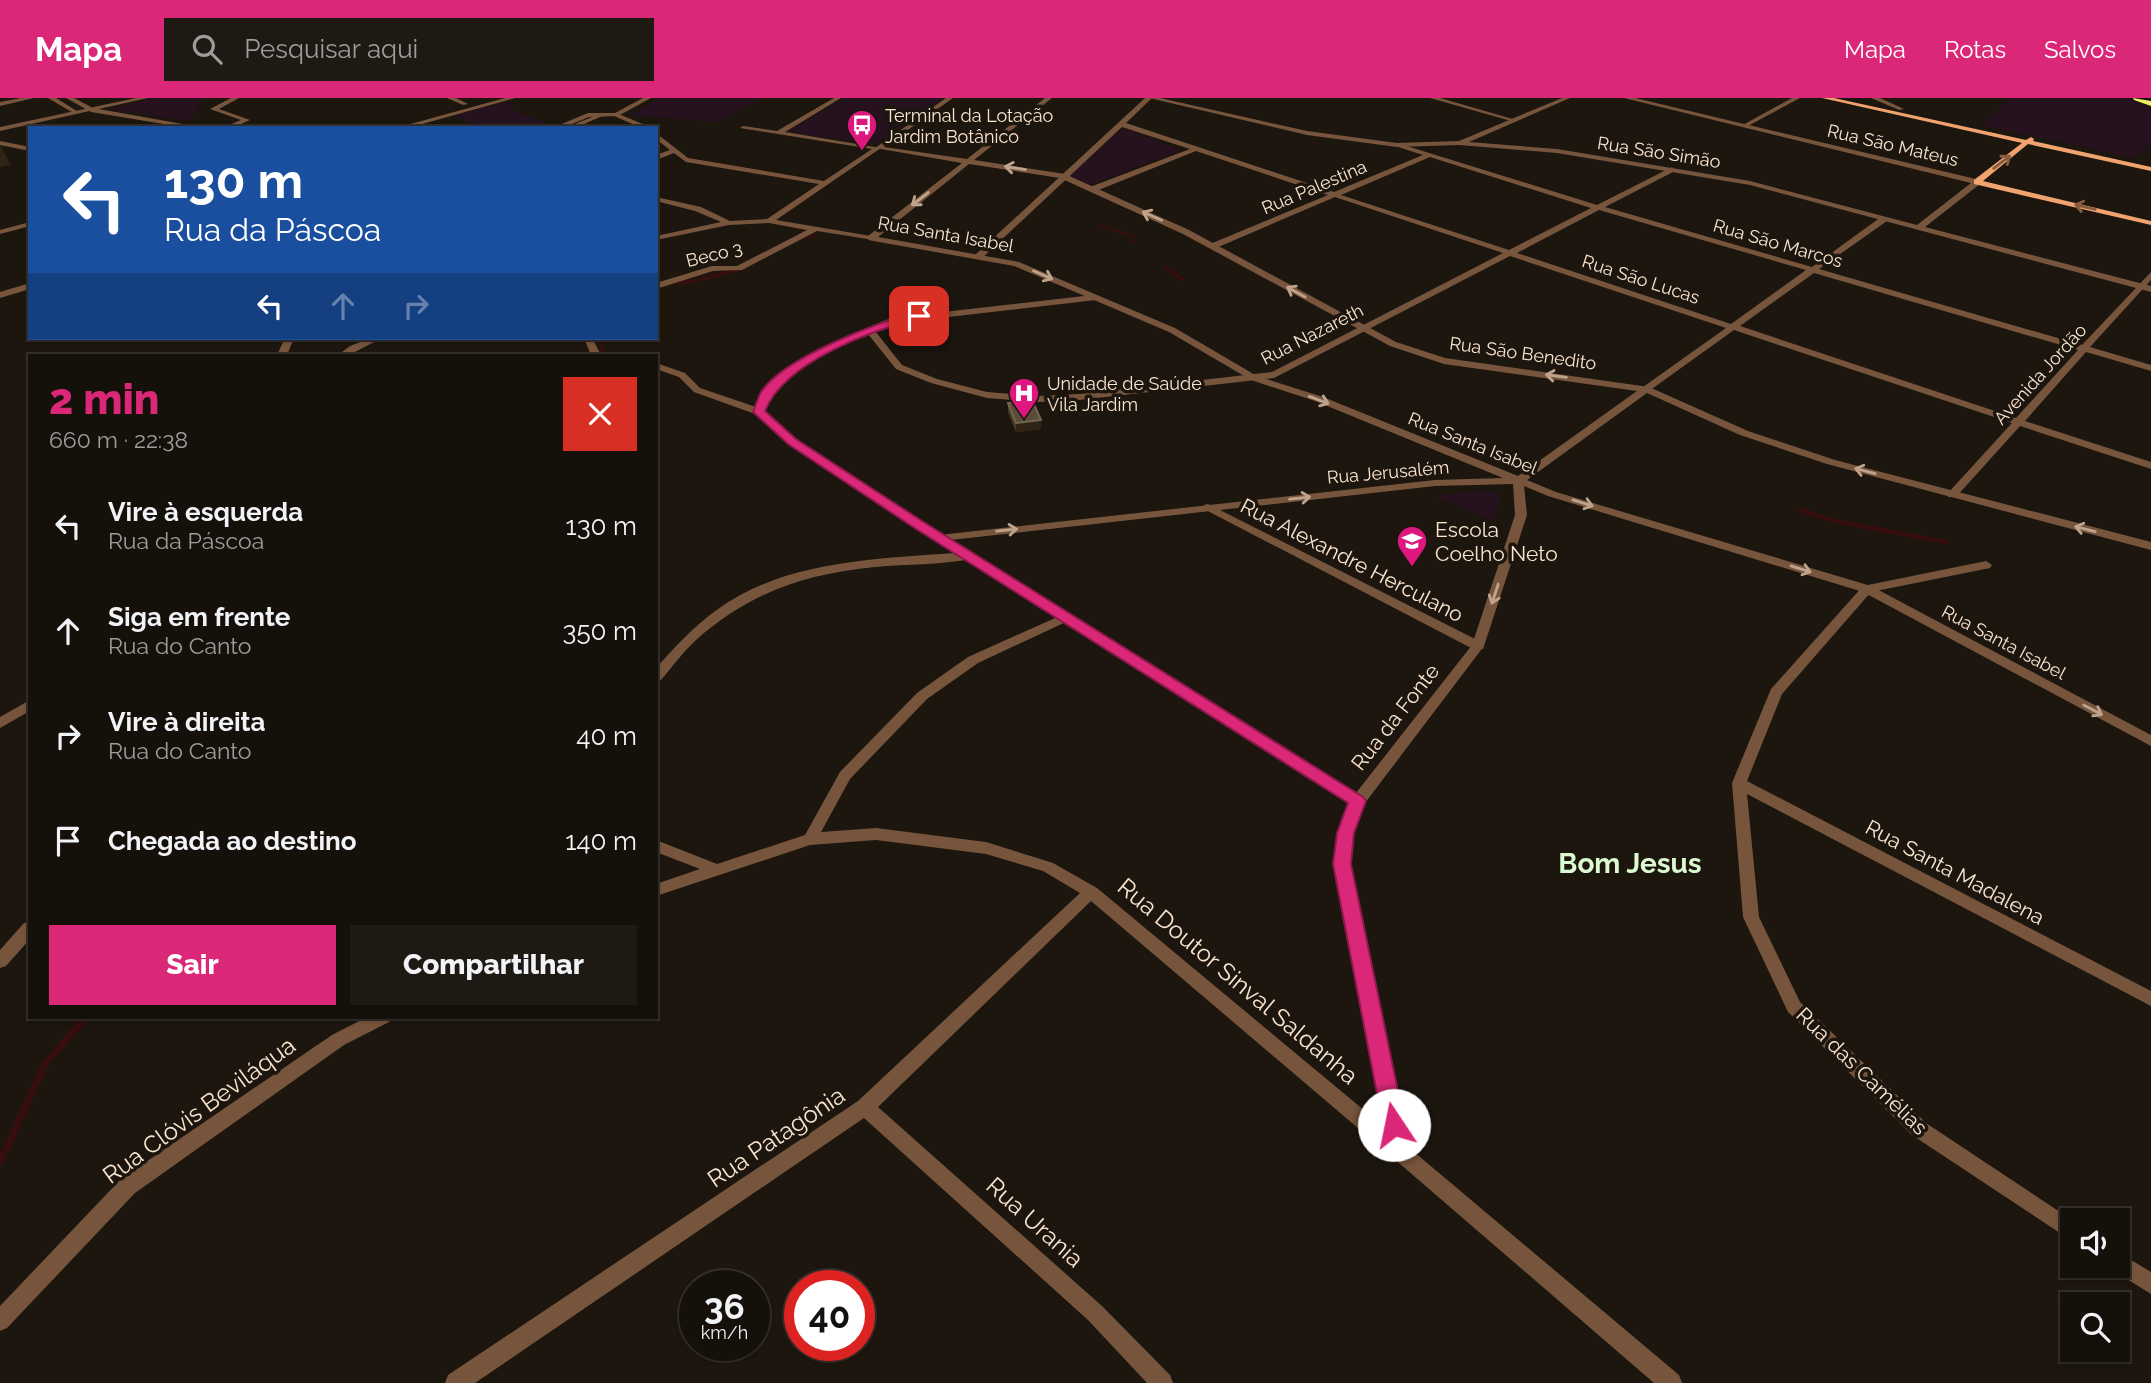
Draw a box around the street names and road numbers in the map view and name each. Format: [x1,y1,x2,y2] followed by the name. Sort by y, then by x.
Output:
[1825,120,1961,170] street label: Rua São Mateus
[1596,132,1722,172] street label: Rua São Simão
[1258,155,1370,219] street label: Rua Palestina
[876,212,1016,256] street label: Rua Santa Isabel
[1711,215,1845,272] street label: Rua São Marcos
[684,237,744,271] street label: Beco 3
[1580,250,1703,308] street label: Rua São Lucas
[1257,299,1367,369] street label: Rua Nazareth
[1989,319,2091,429] street label: Avenida Jordão
[1448,332,1598,374] street label: Rua São Benedito
[1405,407,1541,479] street label: Rua Santa Isabel
[1326,456,1450,488] street label: Rua Jerusalém
[1236,493,1468,627] street label: Rua Alexandre Herculano
[1938,600,2070,684] street label: Rua Santa Isabel
[1346,659,1444,775] street label: Rua da Fonte
[1861,814,2049,930] street label: Rua Santa Madalena
[1112,872,1364,1090] street label: Rua Doutor Sinval Saldanha
[1791,1002,1933,1140] street label: Rua das Camélias
[97,1030,301,1190] street label: Rua Clóvis Beviláqua
[702,1080,850,1194] street label: Rua Patagônia
[980,1171,1090,1273] street label: Rua Urania

